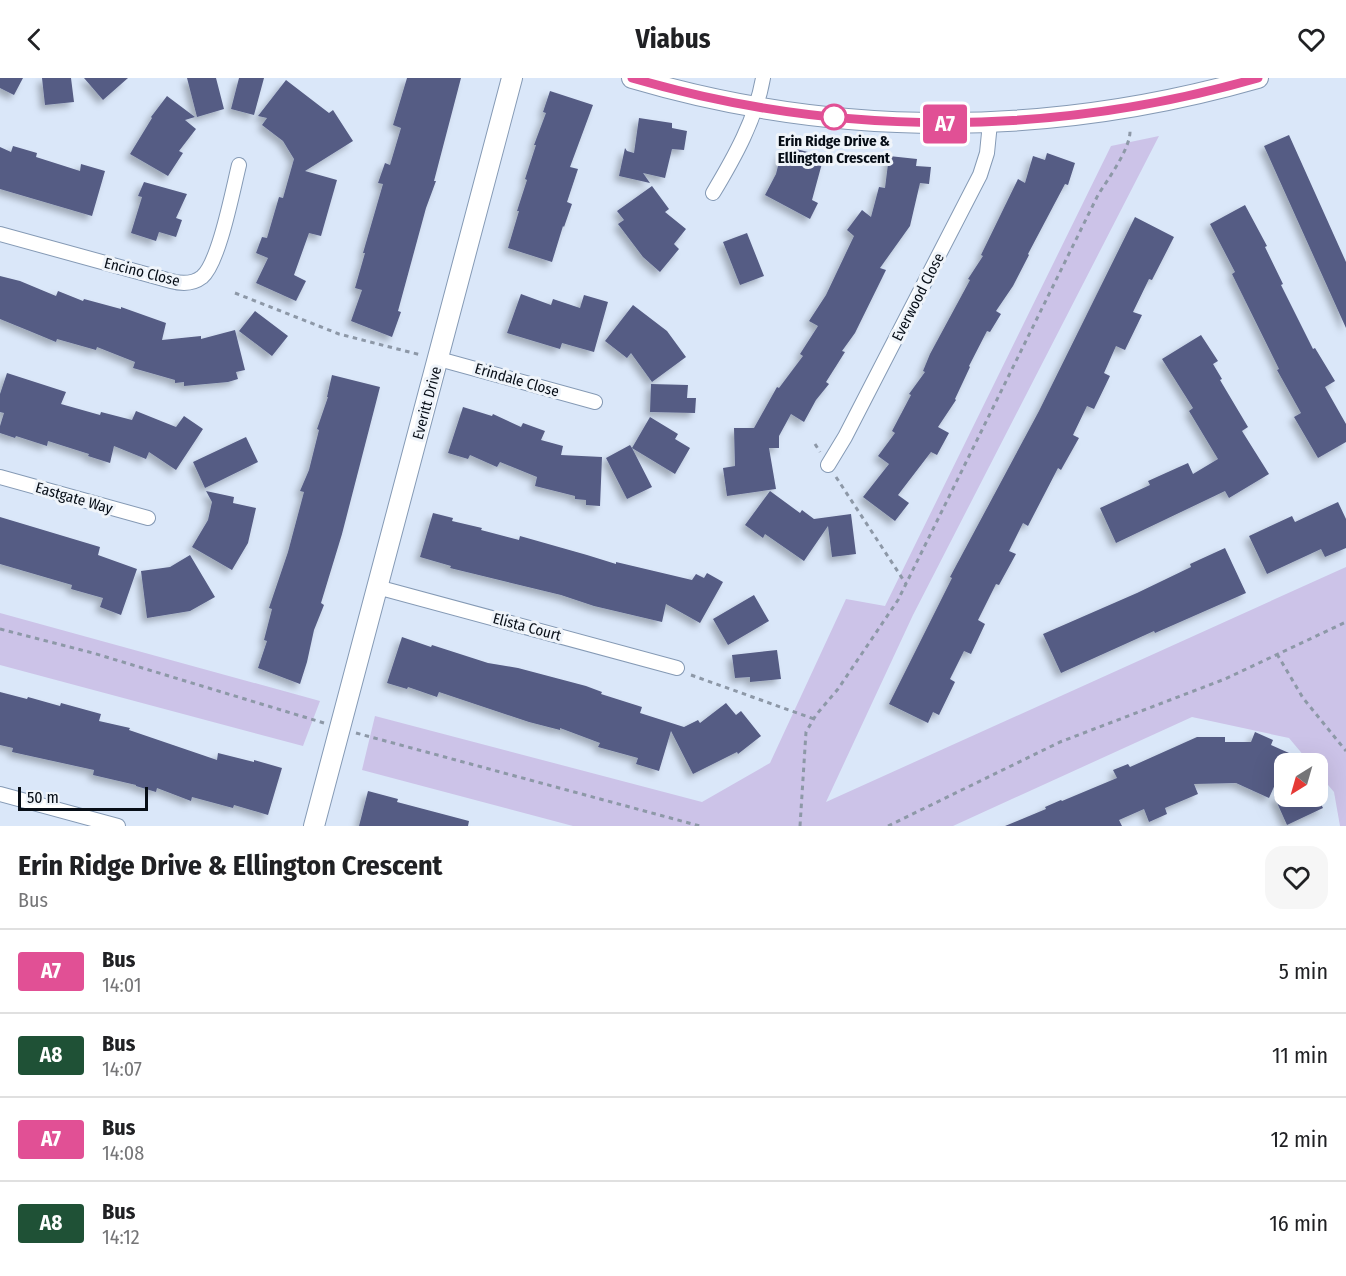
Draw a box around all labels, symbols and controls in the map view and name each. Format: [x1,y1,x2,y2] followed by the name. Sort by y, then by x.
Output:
[18,23,51,56] icon: back
[635,23,711,55] text: Viabus
[1295,23,1328,56] icon: heart
[821,104,847,130] marker: Erin Ridge Drive & Ellington Crescent
[918,104,972,144] line badge: A7
[935,111,955,137] text: A7
[778,132,891,167] place label: Erin Ridge Drive & Ellington Crescent
[888,250,948,344] street label: Everwood Close
[102,254,182,290] street label: Encino Close
[473,359,561,401] street label: Erindale Close
[409,365,445,441] street label: Everitt Drive
[33,478,115,518] street label: Eastgate Way
[491,609,563,645] street label: Elista Court
[1274,753,1328,807] north arrow
[1274,753,1328,807] map controls
[18,784,148,812] scale bar
[27,788,59,807] text: 50 m
[1265,846,1328,909] button: heart
[18,849,442,882] text: Erin Ridge Drive & Ellington Crescent
[18,888,48,912] text: Bus
[102,946,135,973] text: Bus
[41,958,61,984] text: A7
[1279,958,1328,985] text: 5 min
[102,973,141,997] text: 14:01
[102,1030,135,1057] text: Bus
[40,1042,62,1068] text: A8
[1272,1042,1328,1069] text: 11 min
[102,1057,142,1081] text: 14:07
[102,1114,135,1141] text: Bus
[41,1126,61,1152] text: A7
[1270,1126,1328,1153] text: 12 min
[102,1141,144,1165] text: 14:08
[102,1198,135,1225] text: Bus
[40,1210,62,1236] text: A8
[1269,1210,1328,1237] text: 16 min
[102,1225,140,1249] text: 14:12

